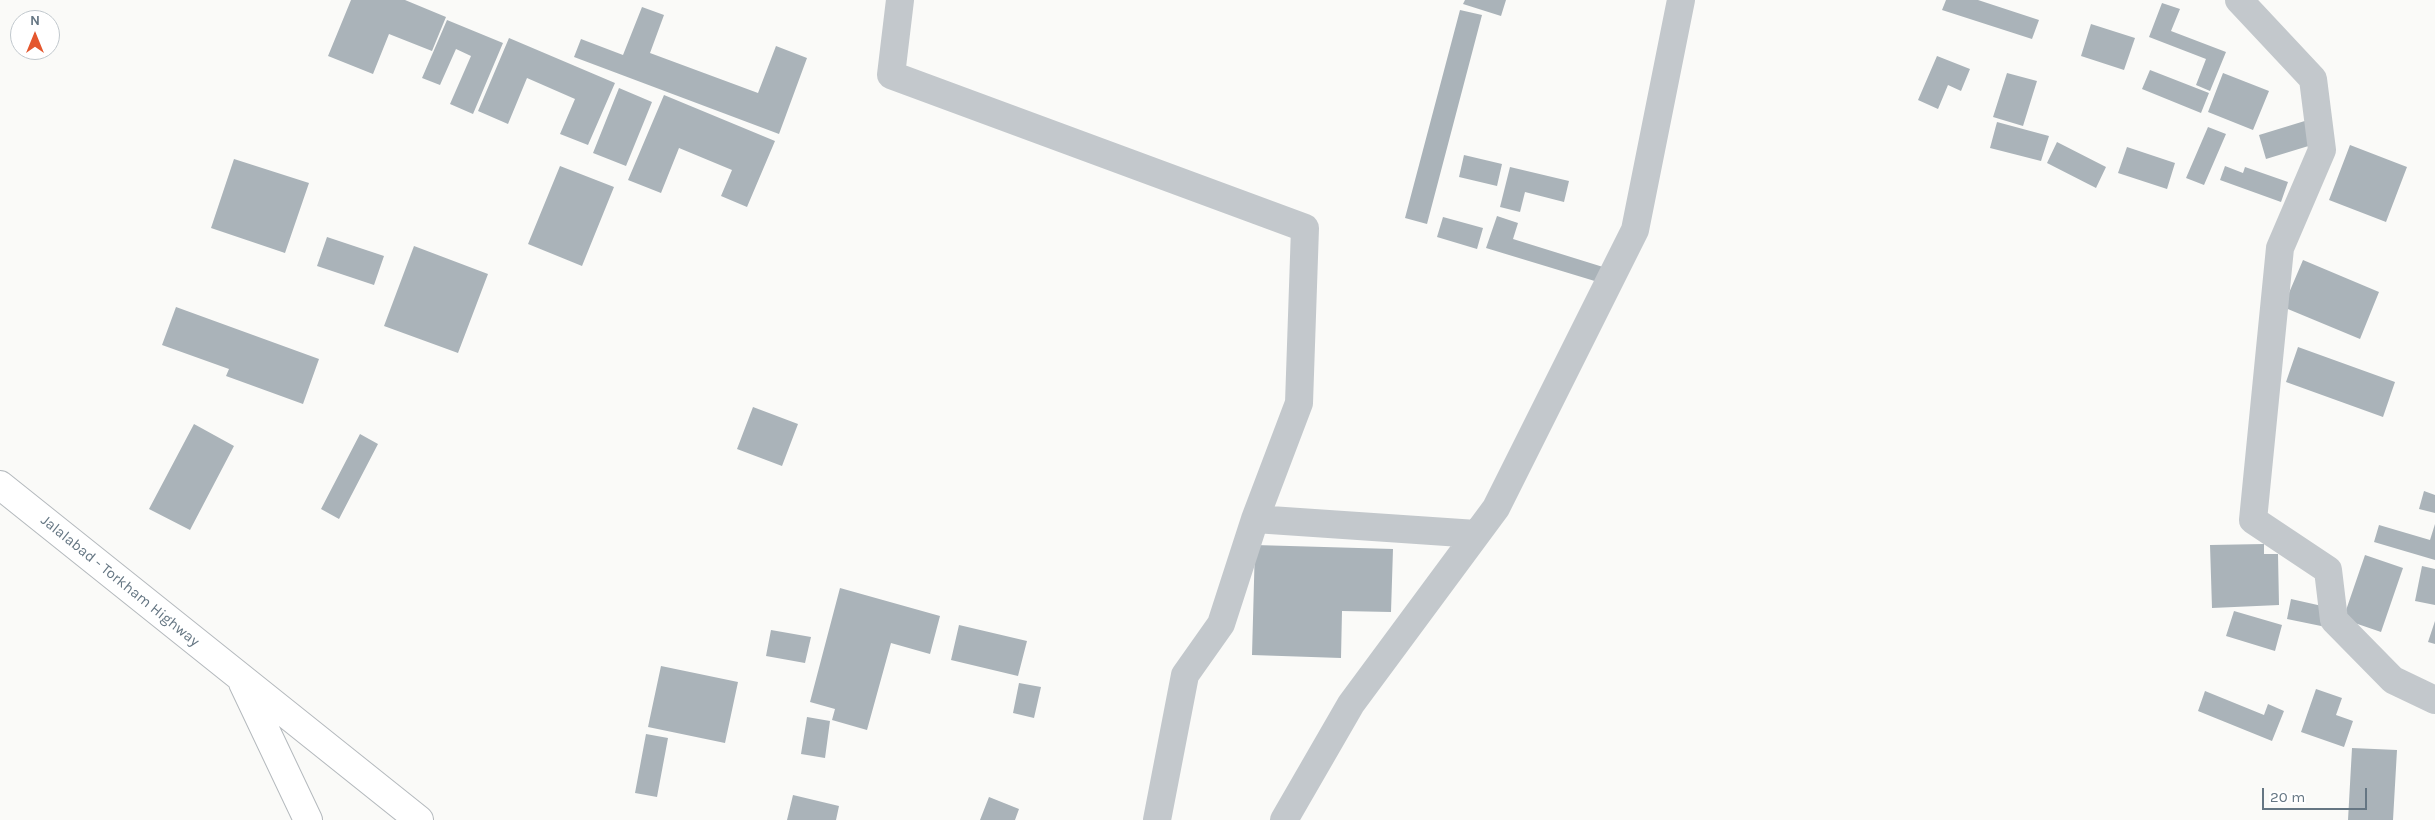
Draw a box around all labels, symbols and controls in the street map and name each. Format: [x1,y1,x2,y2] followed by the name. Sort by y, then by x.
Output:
[10,10,60,60] north arrow
[30,12,40,29] text: N
[37,511,203,651] street label: Jalalabad - Torkham Highway
[2265,778,2370,810] scale bar
[2270,788,2305,806] text: 20 m

